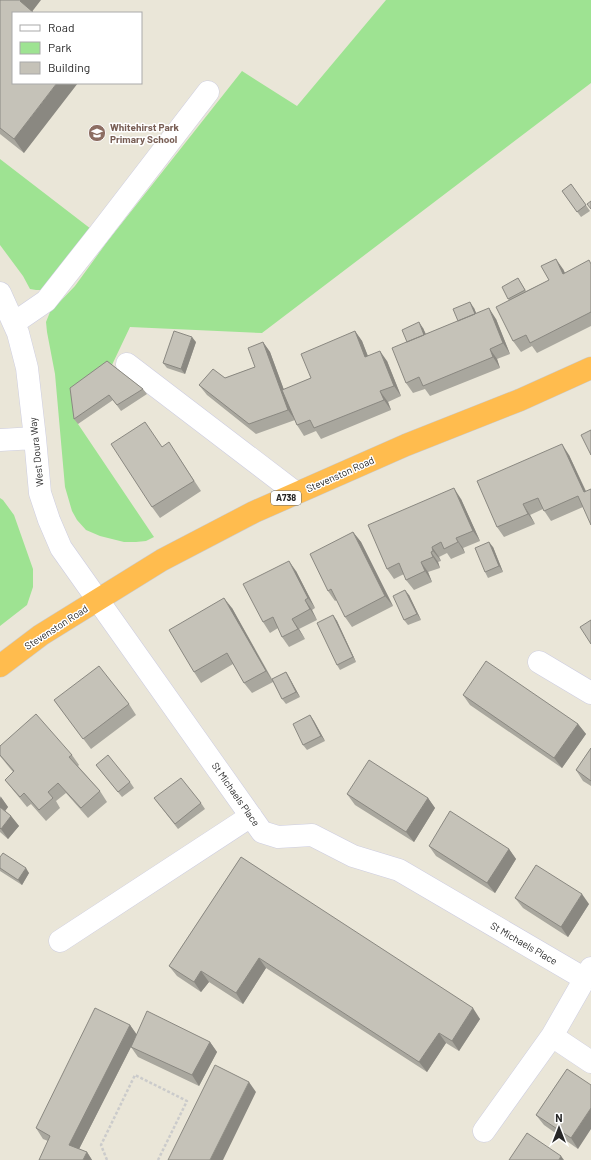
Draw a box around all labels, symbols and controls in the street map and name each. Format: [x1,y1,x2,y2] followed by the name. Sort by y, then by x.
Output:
[12,12,142,84] legend
[48,20,75,34] text: Road
[48,40,72,54] text: Park
[48,60,90,74] text: Building
[110,121,180,145] place label: Whitehirst Park Primary School
[87,123,107,143] school or university icon: Whitehirst Park Primary School
[26,416,46,487] street label: West Doura Way
[304,454,376,494] street label: Stevenston Road
[271,491,301,505] road number: A738
[22,602,90,652] street label: Stevenston Road
[210,760,262,828] street label: St Michaels Place
[488,919,560,967] street label: St Michaels Place
[539,1108,579,1148] north arrow
[555,1111,563,1124] text: N

